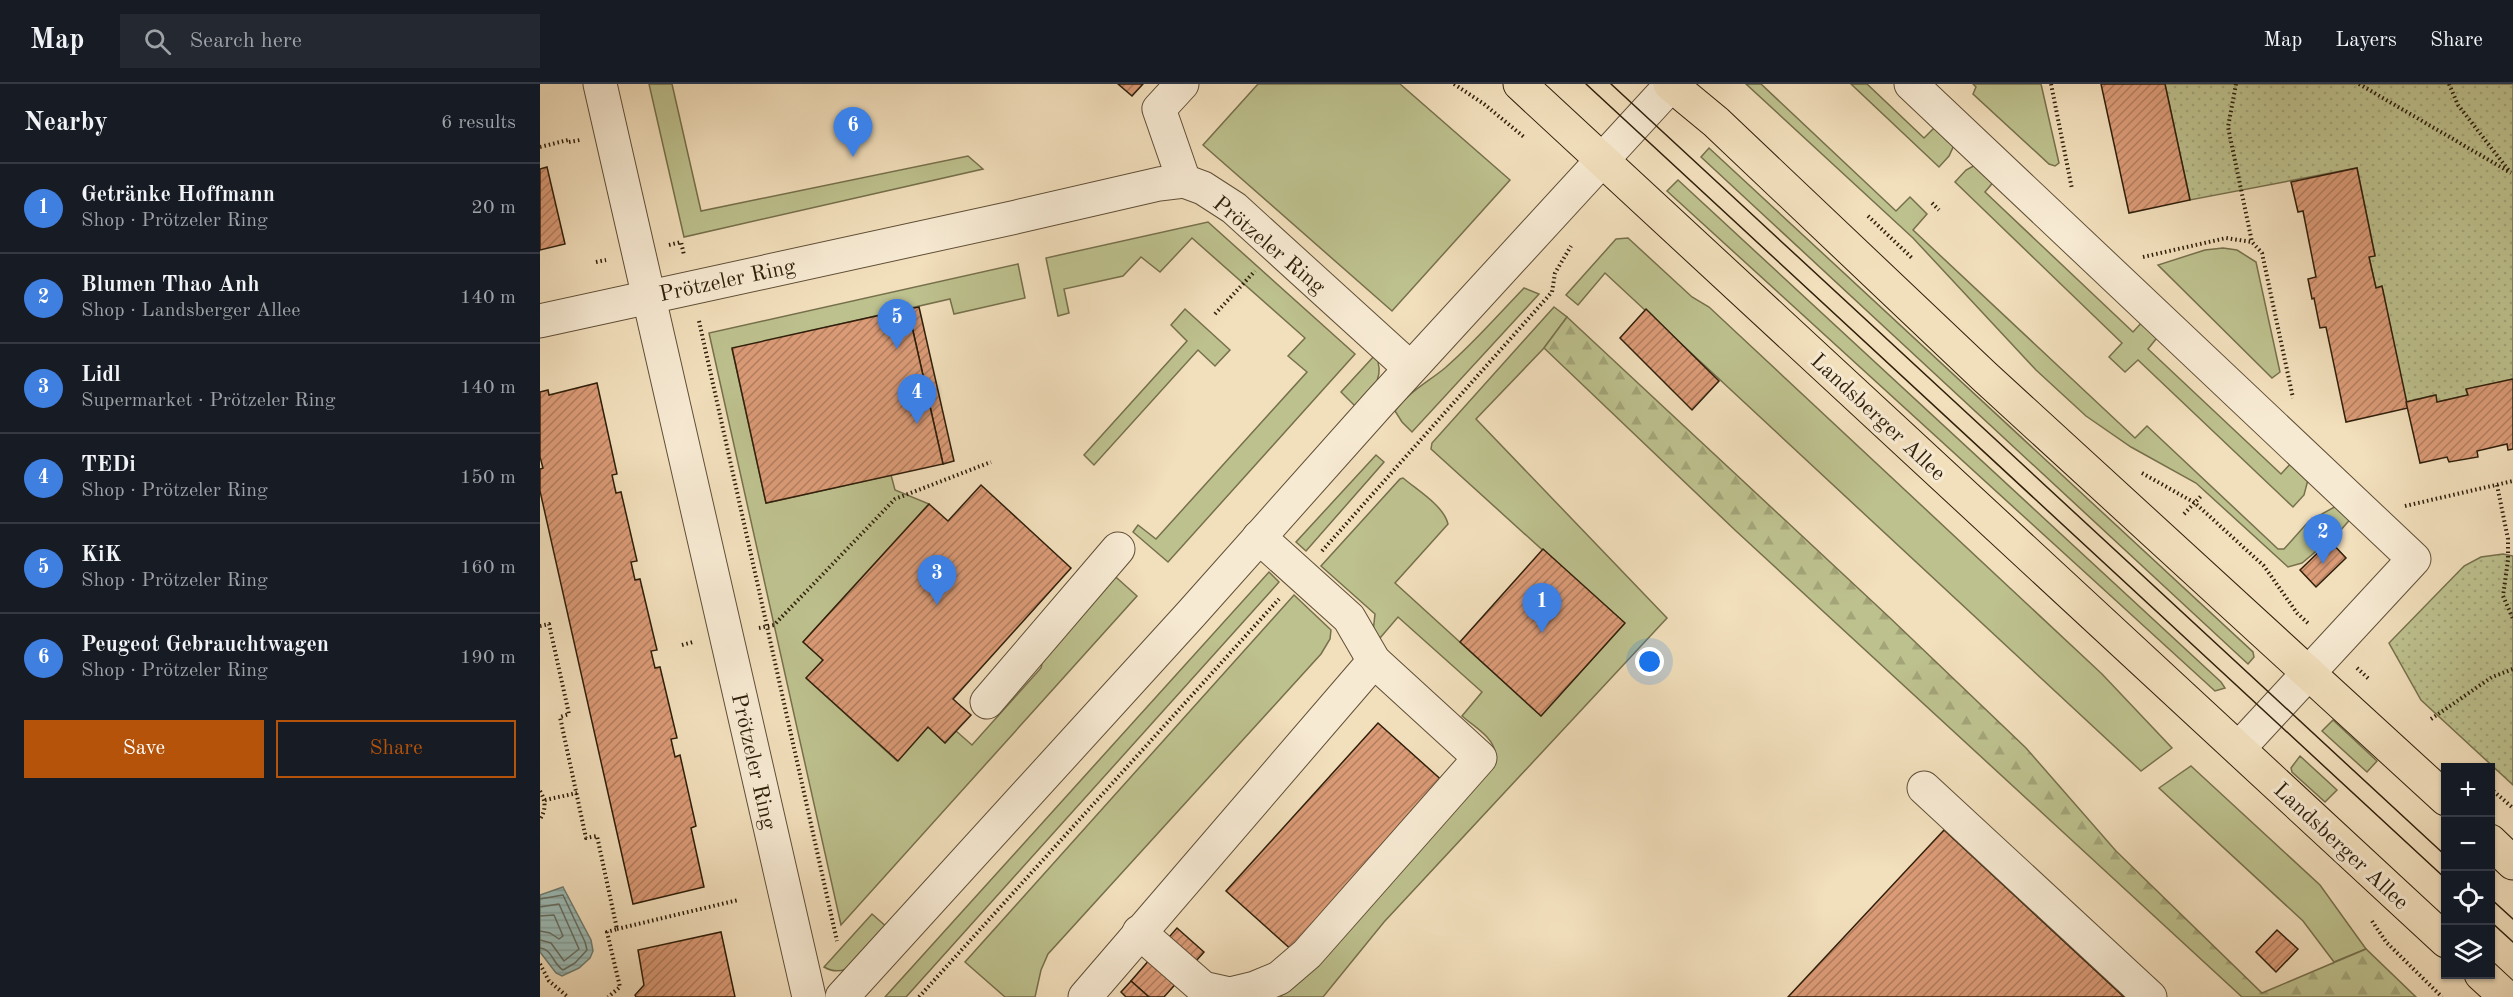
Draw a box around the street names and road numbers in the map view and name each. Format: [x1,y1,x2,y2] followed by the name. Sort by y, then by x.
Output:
[1208,192,1329,299] street label: Prötzeler Ring
[657,256,798,306] street label: Prötzeler Ring
[1806,350,1949,485] street label: Landsberger Allee
[727,691,779,832] street label: Prötzeler Ring
[2269,779,2412,914] street label: Landsberger Allee

